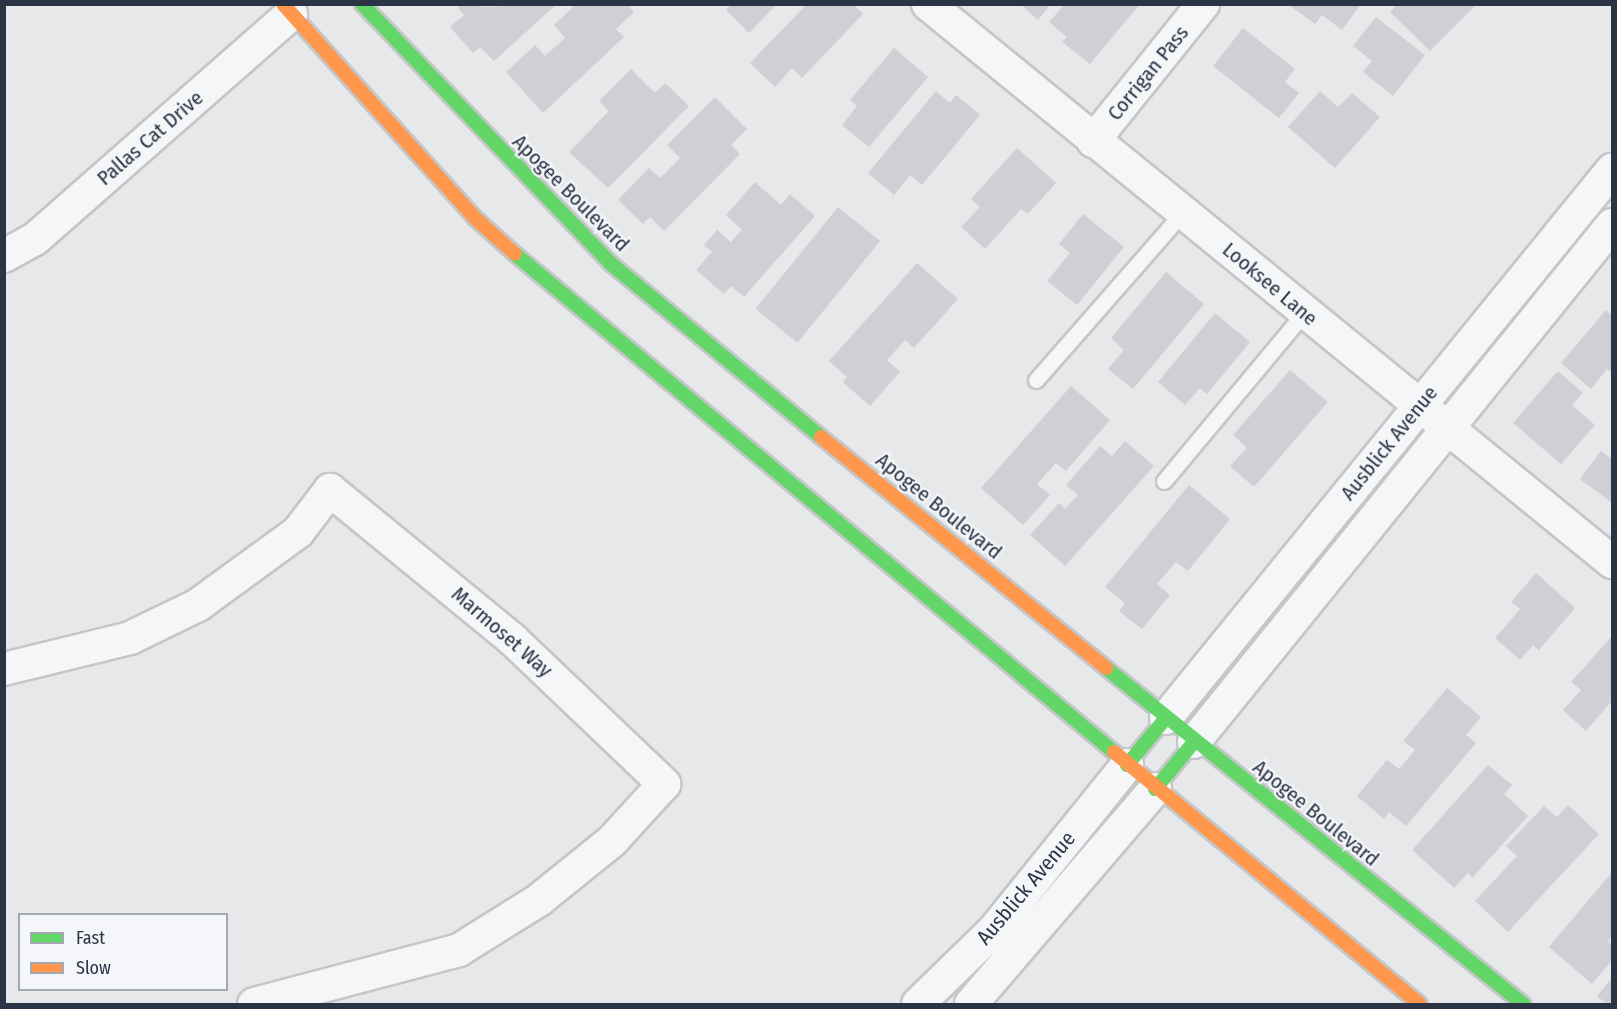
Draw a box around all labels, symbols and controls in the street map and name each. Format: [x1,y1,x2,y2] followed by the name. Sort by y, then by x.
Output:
[1102,20,1194,126] street label: Corrigan Pass
[92,85,208,191] street label: Pallas Cat Drive
[507,129,635,257] street label: Apogee Boulevard
[1217,237,1323,331] street label: Looksee Lane
[1335,381,1443,505] street label: Ausblick Avenue
[871,447,1007,565] street label: Apogee Boulevard
[446,581,558,683] street label: Marmoset Way
[1248,754,1384,872] street label: Apogee Boulevard
[971,826,1081,950] street label: Ausblick Avenue
[18,913,228,991] legend
[76,927,105,949] text: Fast
[76,957,111,979] text: Slow

